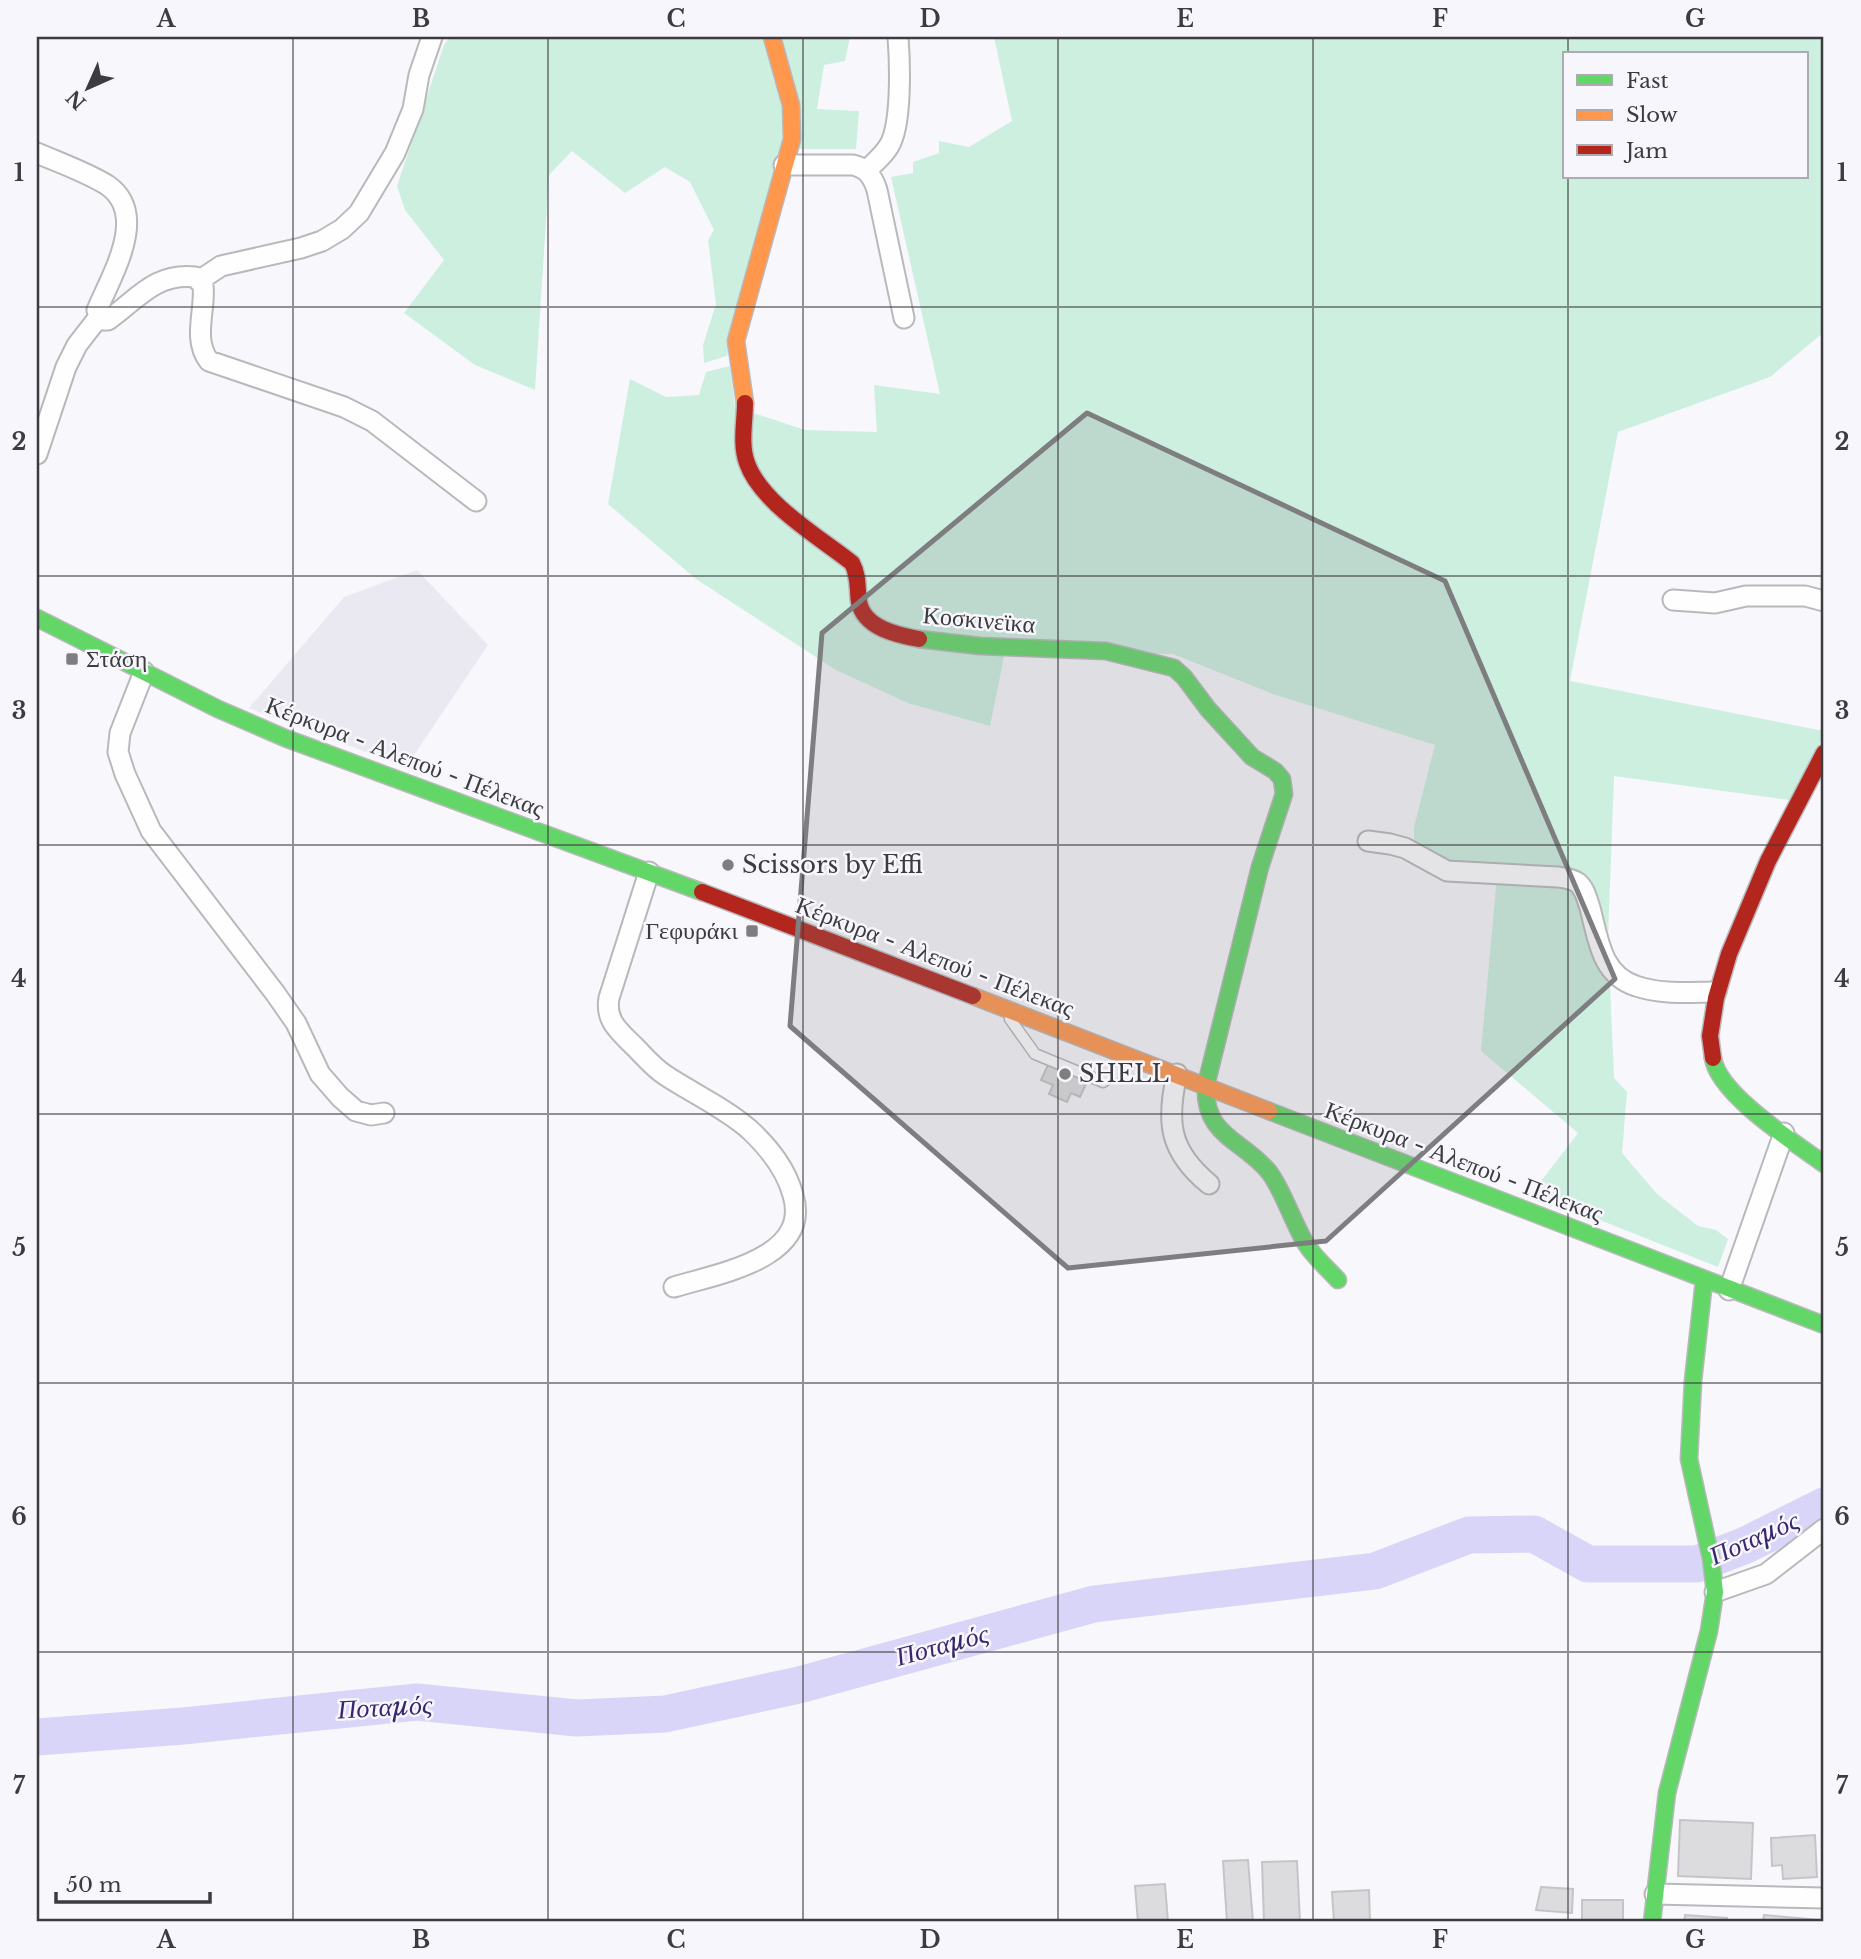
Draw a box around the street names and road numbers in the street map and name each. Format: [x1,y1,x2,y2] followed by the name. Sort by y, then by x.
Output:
[922,600,1037,639] street label: Κοσκινεϊκα
[262,690,549,823] street label: Κέρκυρα - Αλεπού - Πέλεκας
[792,890,1079,1023] street label: Κέρκυρα - Αλεπού - Πέλεκας
[1321,1095,1608,1228] street label: Κέρκυρα - Αλεπού - Πέλεκας

